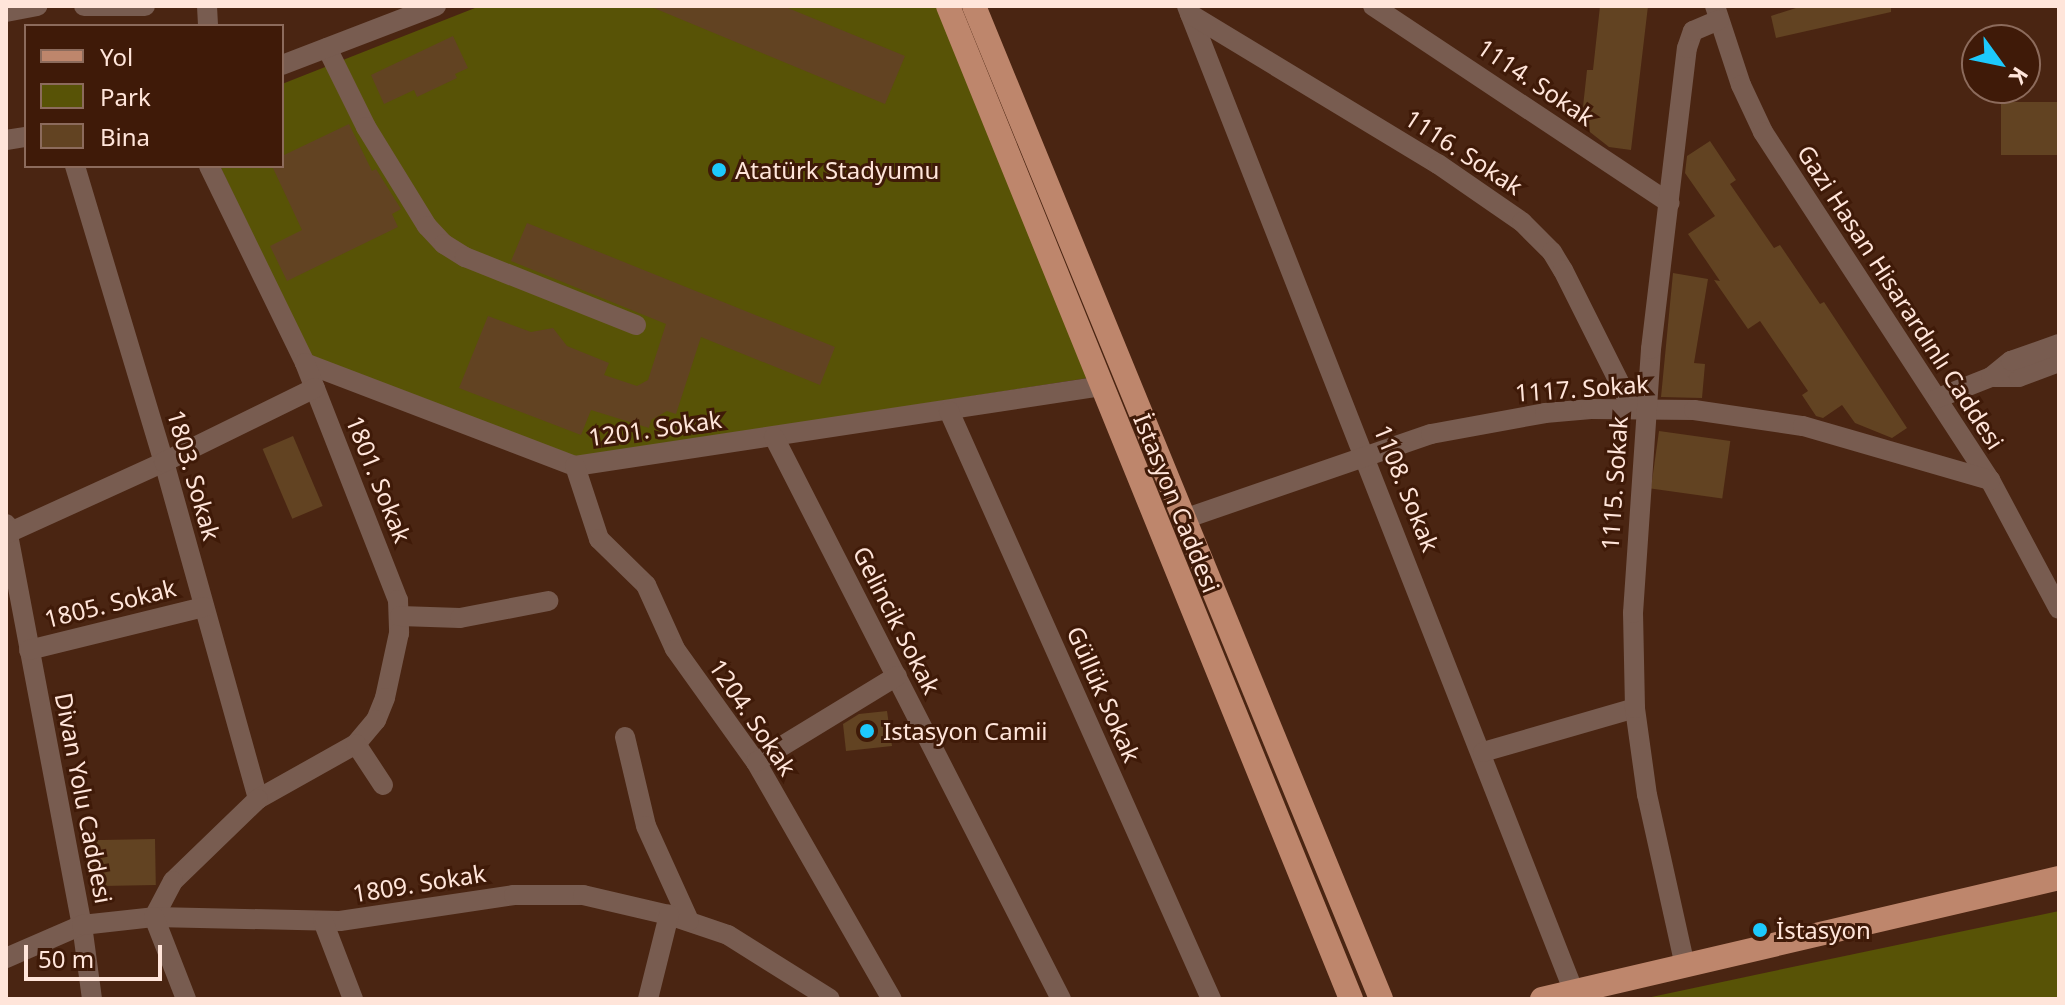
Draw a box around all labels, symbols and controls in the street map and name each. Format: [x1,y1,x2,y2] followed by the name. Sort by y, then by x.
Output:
[24,24,284,168] legend
[1961,24,2041,104] north arrow
[1472,32,1600,132] street label: 1114. Sokak
[100,40,133,73] text: Yol
[2003,62,2036,90] text: K
[100,80,151,113] text: Park
[1400,103,1528,201] street label: 1116. Sokak
[100,120,150,153] text: Bina
[1792,139,2010,455] street label: Gazi Hasan Hisarardınlı Caddesi
[735,156,939,184] place label: Atatürk Stadyumu
[710,161,728,179] marker: Atatürk Stadyumu
[1514,369,1650,407] street label: 1117. Sokak
[586,404,724,452] street label: 1201. Sokak
[162,406,226,544] street label: 1803. Sokak
[1128,409,1226,597] street label: İstasyon Caddesi
[340,411,418,547] street label: 1801. Sokak
[1595,415,1633,551] street label: 1115. Sokak
[1368,420,1446,556] street label: 1108. Sokak
[847,541,947,699] street label: Gelincik Sokak
[41,573,179,633] street label: 1805. Sokak
[1061,622,1147,766] street label: Güllük Sokak
[703,653,803,781] street label: 1204. Sokak
[49,690,119,906] street label: Divan Yolu Caddesi
[883,717,1048,745] place label: Istasyon Camii
[858,722,876,740] marker: Istasyon Camii
[350,858,488,908] street label: 1809. Sokak
[1776,916,1871,944] place label: İstasyon
[1751,921,1769,939] marker: İstasyon
[28,929,166,979] scale bar
[38,942,94,975] text: 50 m

